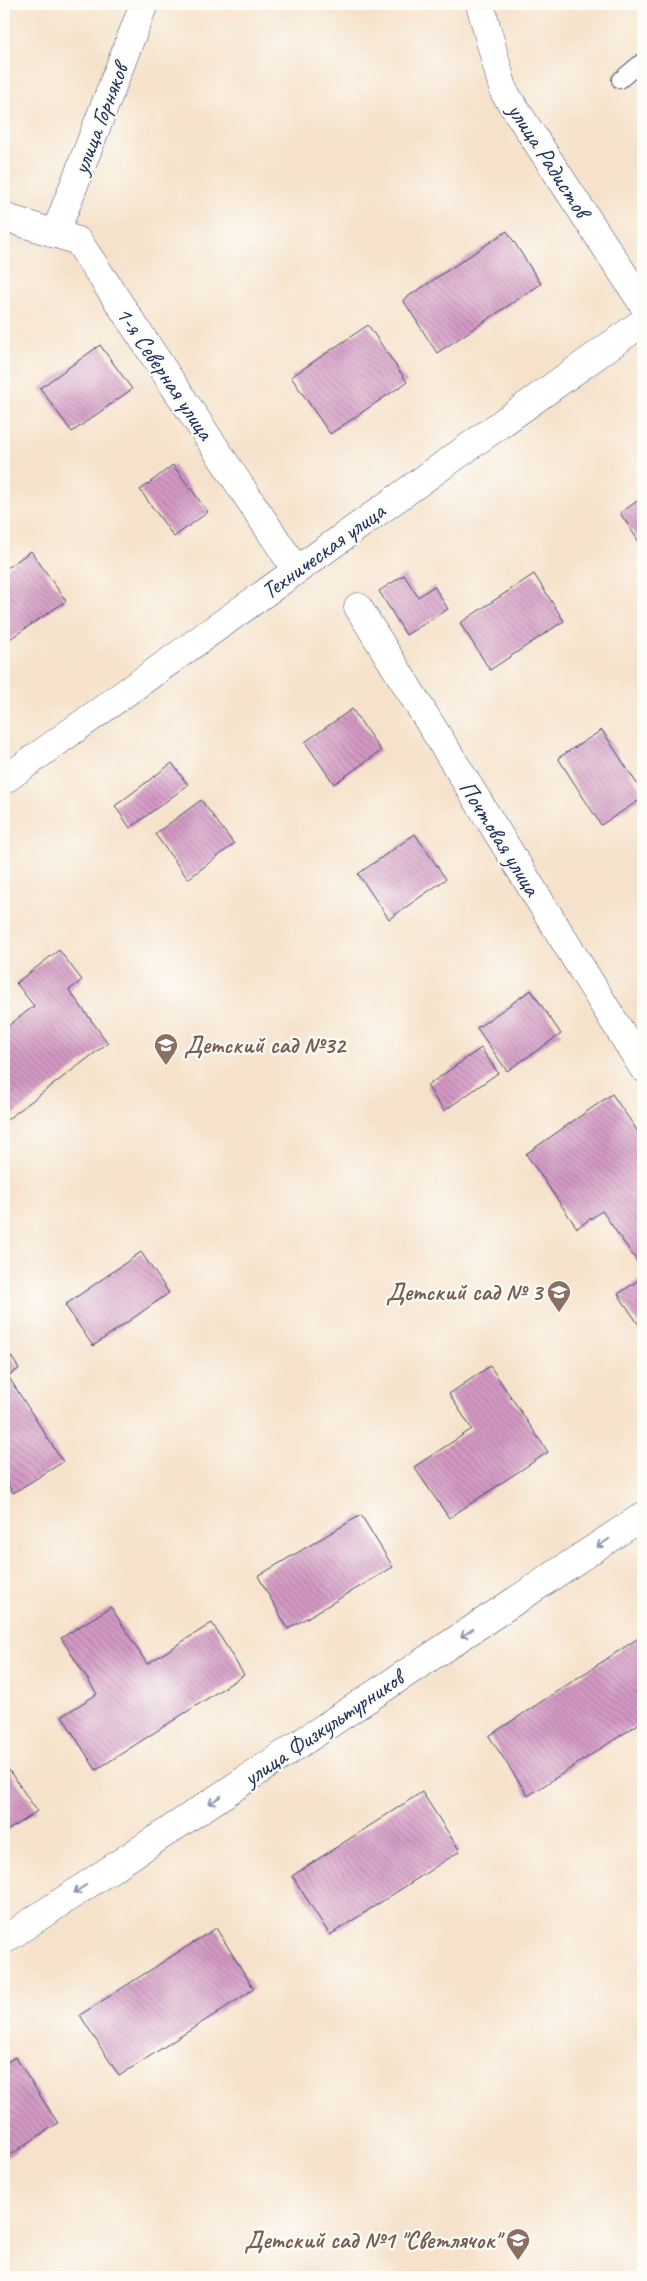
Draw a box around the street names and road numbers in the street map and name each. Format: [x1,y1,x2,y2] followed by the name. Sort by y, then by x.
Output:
[65,55,136,180] street label: улица Горняков
[500,96,600,227] street label: улица Радистов
[109,300,221,447] street label: 1-я Северная улица
[255,495,392,606] street label: Техническая улица
[453,775,548,903] street label: Почтовая улица
[236,1661,412,1794] street label: улица Физкультурников

